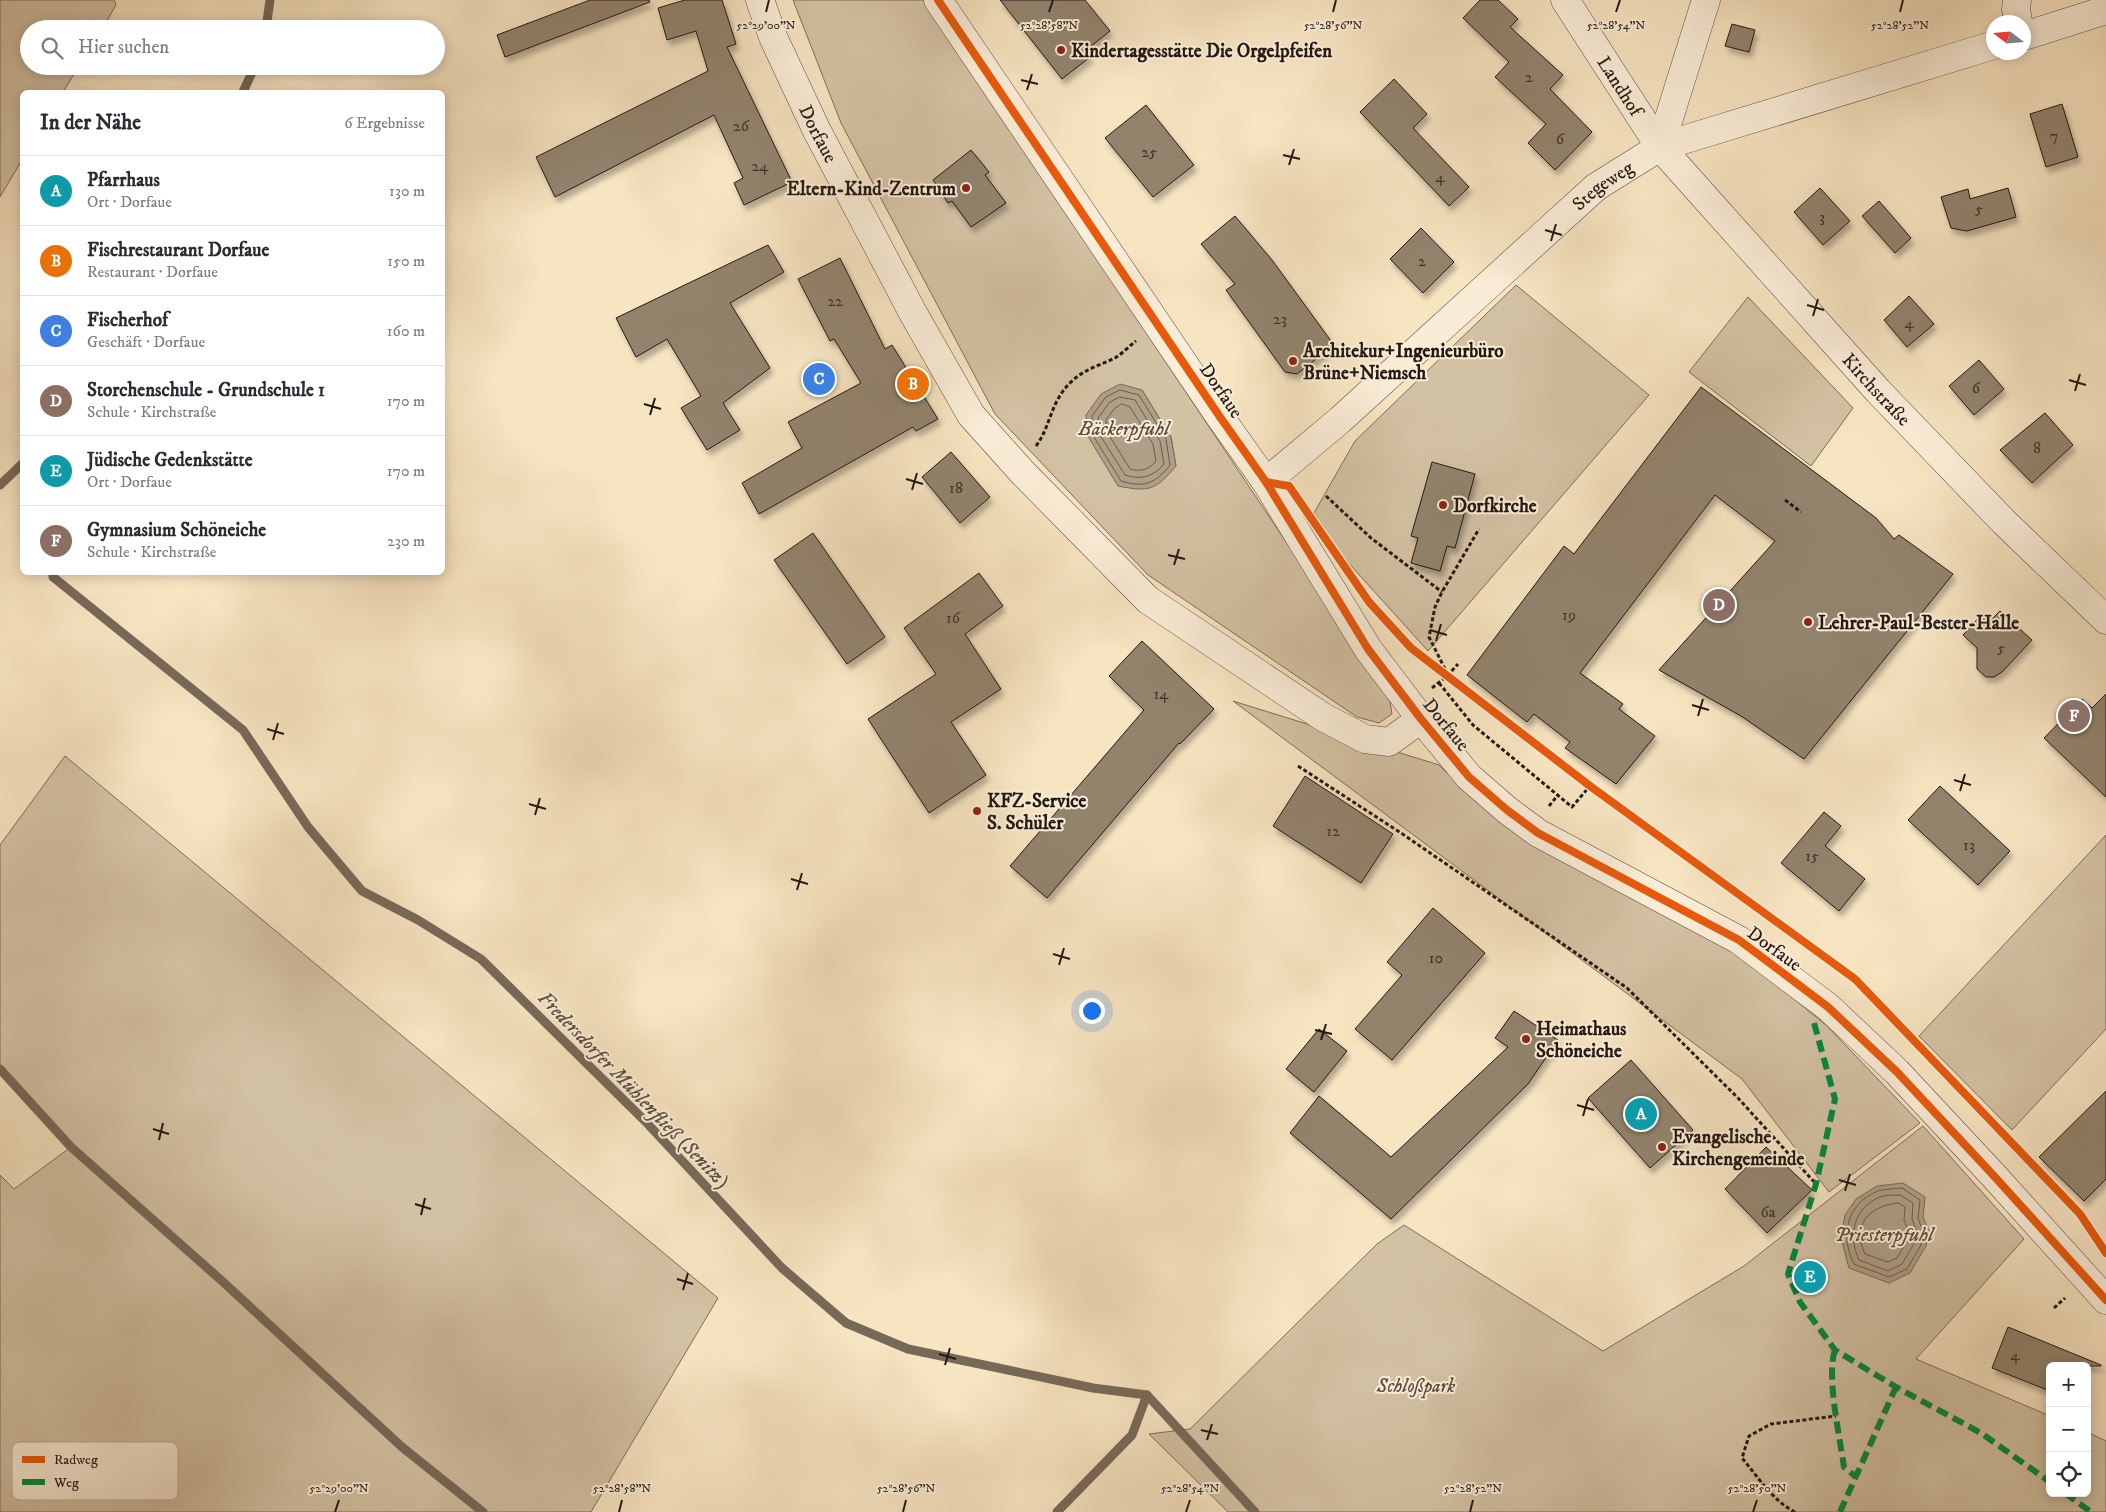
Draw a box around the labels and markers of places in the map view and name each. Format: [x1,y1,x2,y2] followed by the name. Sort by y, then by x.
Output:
[1071,40,1333,63] place label: Kindertagesstätte Die Orgelpfeifen
[1055,44,1067,56] marker: Kindertagesstätte Die Orgelpfeifen
[786,178,957,201] place label: Eltern-Kind-Zentrum
[960,182,972,194] marker: Eltern-Kind-Zentrum
[1302,340,1504,385] place label: Architekur+Ingenieurbüro Brüne+Niemsch
[1287,355,1299,367] marker: Architekur+Ingenieurbüro Brüne+Niemsch
[803,360,835,398] pin: C
[897,365,929,403] pin: B
[1453,495,1537,518] place label: Dorfkirche
[1437,499,1449,511] marker: Dorfkirche
[1703,586,1735,624] pin: D
[1818,612,2019,635] place label: Lehrer-Paul-Bester-Halle
[1802,616,1814,628] marker: Lehrer-Paul-Bester-Halle
[2058,697,2090,735] pin: F
[987,790,1087,835] place label: KFZ-Service S. Schüler
[971,805,983,817] marker: KFZ-Service S. Schüler
[1536,1018,1627,1063] place label: Heimathaus Schöneiche
[1520,1033,1532,1045] marker: Heimathaus Schöneiche
[1625,1095,1657,1133] pin: A
[1672,1126,1805,1171] place label: Evangelische Kirchengemeinde
[1656,1141,1668,1153] marker: Evangelische Kirchengemeinde
[1794,1258,1826,1296] pin: E

